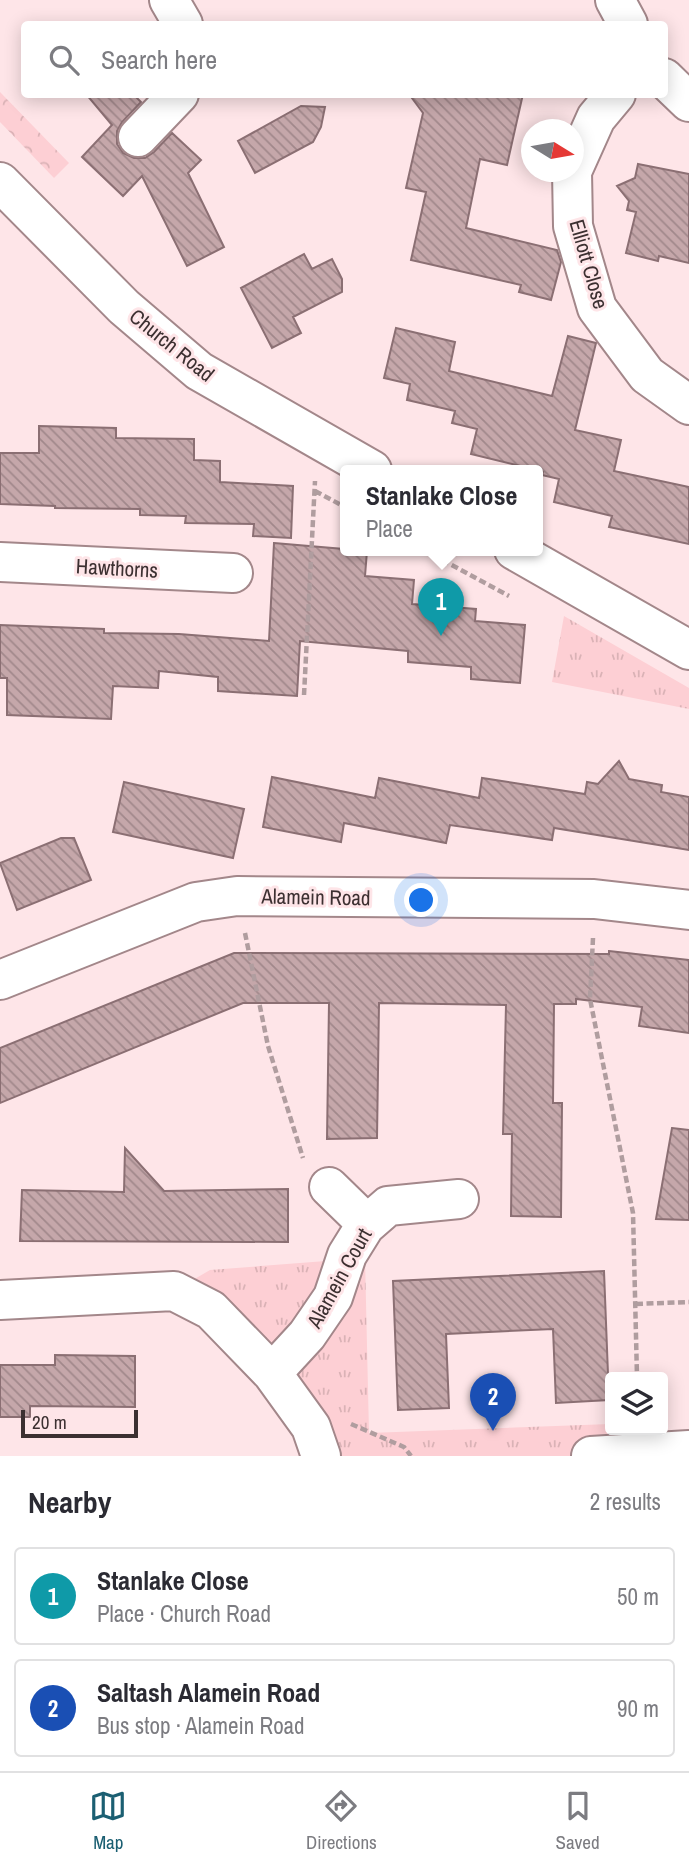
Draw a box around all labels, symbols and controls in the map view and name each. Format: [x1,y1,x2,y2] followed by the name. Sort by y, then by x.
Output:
[21,21,668,98] search box
[45,41,83,79] icon: search
[101,42,217,77] text: Search here
[521,119,584,182] north arrow
[562,216,616,312] street label: Elliott Close
[123,302,221,388] street label: Church Road
[340,465,543,556] popup
[366,478,517,513] text: Stanlake Close
[366,513,413,544] text: Place
[75,551,159,585] street label: Hawthorns
[418,578,464,636] pin: 1
[260,882,371,912] street label: Alamein Road
[404,883,438,917] your location
[299,1223,378,1334] street label: Alamein Court
[605,1372,668,1435] map controls
[605,1372,668,1435] button: layers
[470,1373,516,1431] pin: 2
[21,1407,138,1439] scale bar
[32,1409,67,1435] text: 20 m
[28,1482,111,1522] text: Nearby
[590,1486,661,1517] text: 2 results
[97,1563,249,1598] text: Stanlake Close
[48,1581,58,1612] text: 1
[617,1581,659,1612] text: 50 m
[97,1598,271,1629] text: Place · Church Road
[97,1675,320,1710] text: Saltash Alamein Road
[48,1693,58,1724] text: 2
[617,1693,659,1724] text: 90 m
[97,1710,305,1741] text: Bus stop · Alamein Road
[89,1787,127,1855] tab: Map
[306,1787,377,1855] tab: Directions
[556,1787,600,1855] tab: Saved

